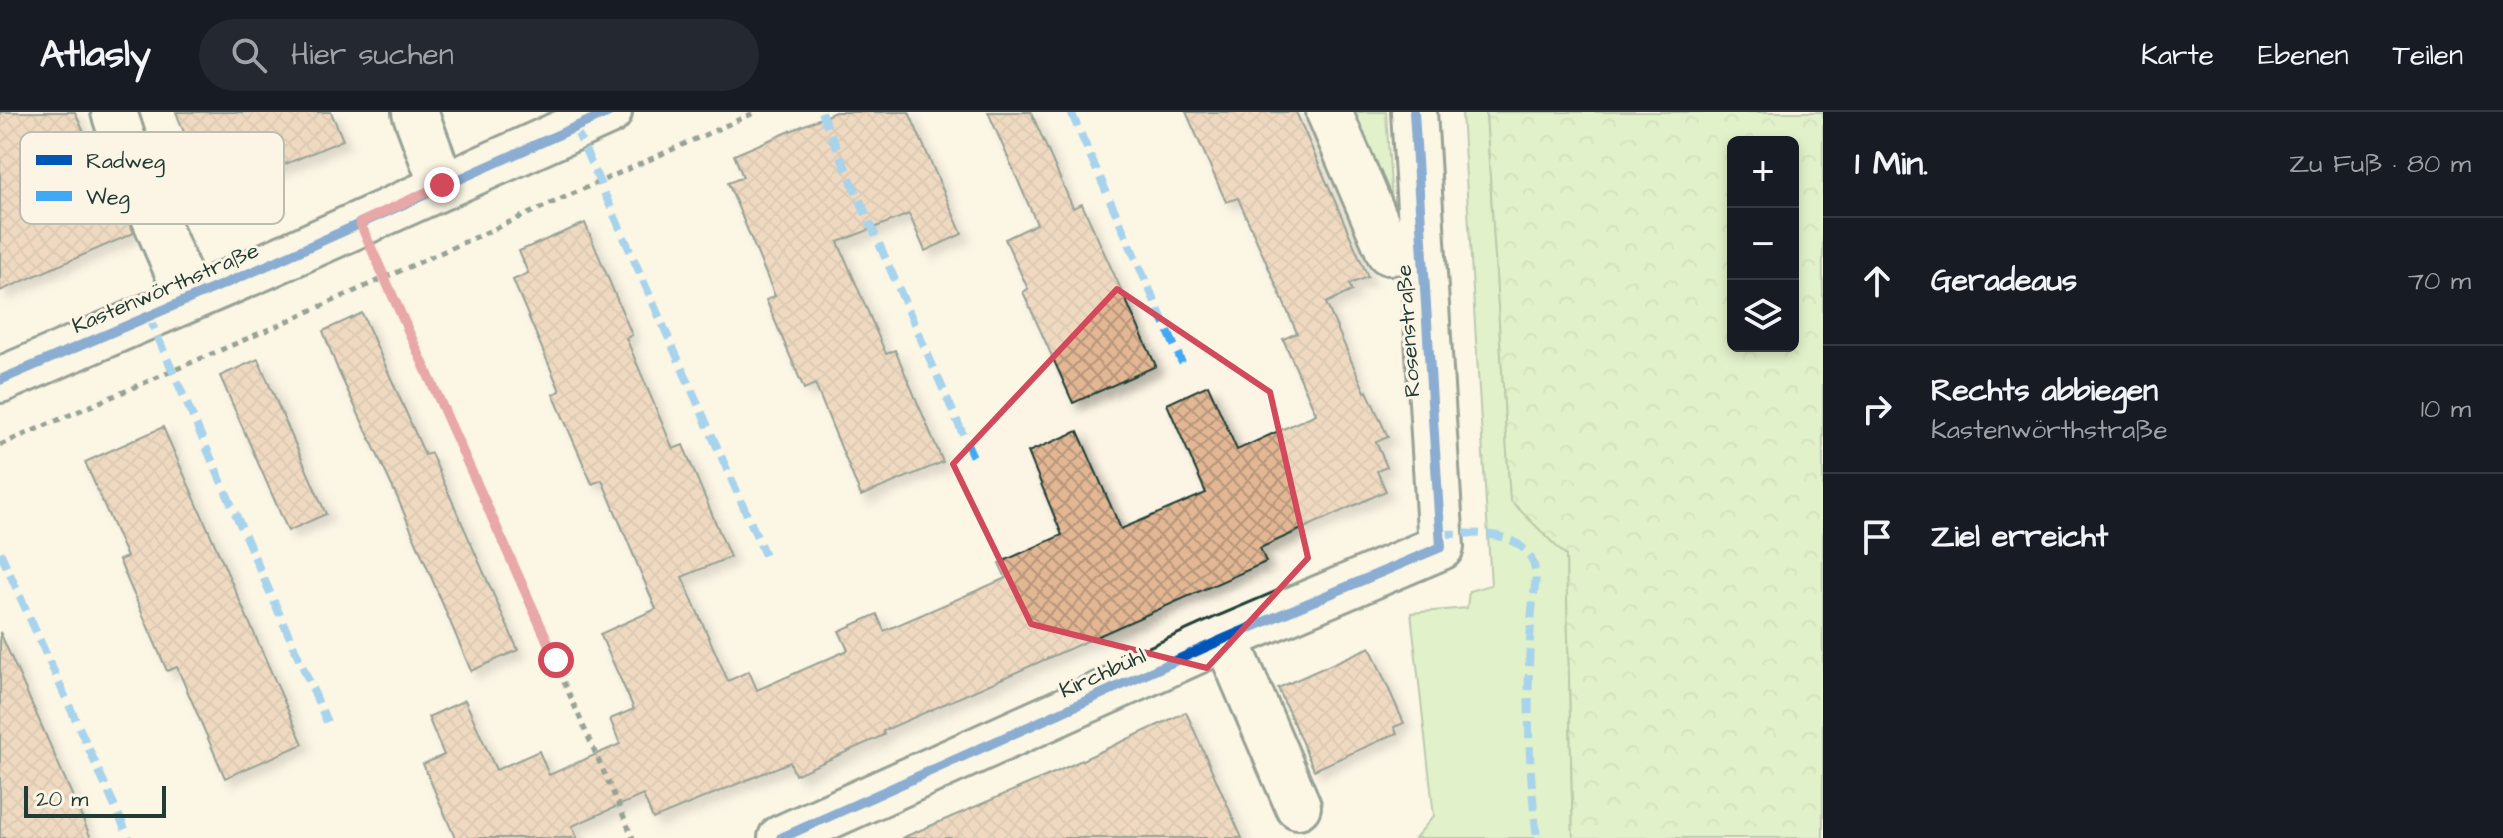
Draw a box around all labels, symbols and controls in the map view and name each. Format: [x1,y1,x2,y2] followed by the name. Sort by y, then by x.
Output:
[199,19,759,91] search box
[40,29,151,81] text: Atlasly
[227,33,271,77] icon: search
[291,34,454,76] text: Hier suchen
[2141,36,2214,75] text: Karte
[2258,36,2349,75] text: Ebenen
[2393,36,2463,75] text: Teilen
[20,132,284,224] legend
[1727,136,1799,352] map controls
[1727,136,1799,208] button: +
[1855,140,1928,188] text: 1 Min.
[86,146,165,178] text: Radweg
[2289,146,2471,182] text: Zu Fuß · 80 m
[424,167,460,203] route end
[86,182,130,214] text: Weg
[1727,208,1799,280] button: −
[67,235,264,342] street label: Kastenwörthstraße
[1855,259,1899,303] icon: ahead
[1931,260,2077,302] text: Geradeaus
[1388,263,1429,398] street label: Rosenstraße
[2408,263,2471,299] text: 70 m
[1727,280,1799,352] button: layers
[1931,370,2158,412] text: Rechts abbiegen
[1855,387,1899,431] icon: right
[2421,391,2471,427] text: 10 m
[1931,412,2168,448] text: Kastenwörthstraße
[1855,515,1899,559] icon: arrive
[1931,516,2108,558] text: Ziel erreicht
[1055,641,1151,706] street label: Kirchbühl
[538,642,574,678] route start
[24,782,166,818] scale bar
[36,784,88,815] text: 20 m

